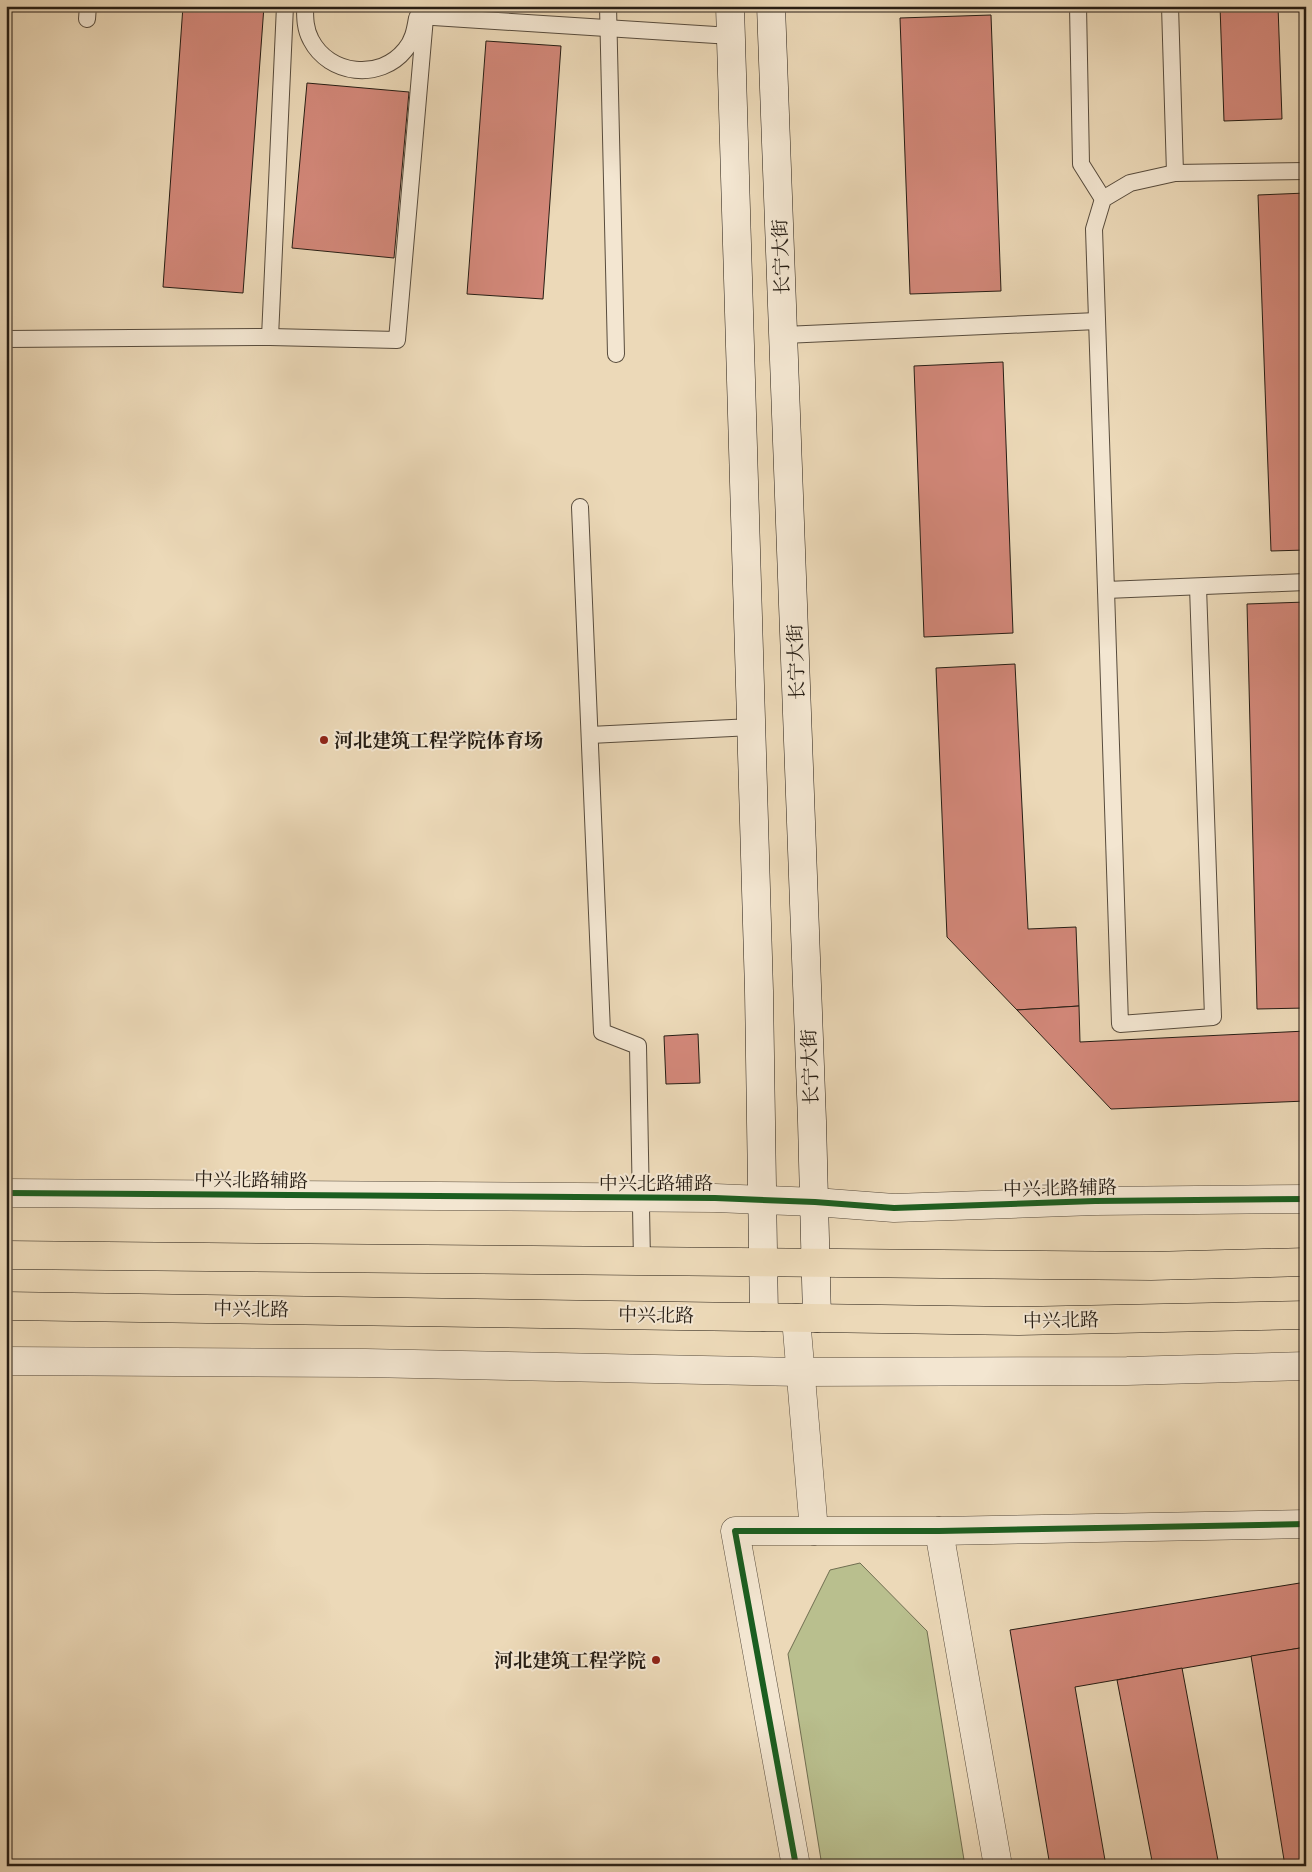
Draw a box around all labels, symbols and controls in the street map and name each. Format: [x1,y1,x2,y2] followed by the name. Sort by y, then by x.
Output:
[768,219,794,295] street label: 长宁大街
[783,624,809,700] street label: 长宁大街
[334,729,543,752] place label: 河北建筑工程学院体育场
[318,734,330,746] marker: 河北建筑工程学院体育场
[797,1029,823,1105] street label: 长宁大街
[194,1168,308,1192] street label: 中兴北路辅路
[599,1172,713,1195] street label: 中兴北路辅路
[1003,1176,1117,1200] street label: 中兴北路辅路
[213,1297,289,1321] street label: 中兴北路
[618,1303,694,1327] street label: 中兴北路
[1023,1308,1099,1332] street label: 中兴北路
[494,1649,646,1672] place label: 河北建筑工程学院
[650,1654,662,1666] marker: 河北建筑工程学院

